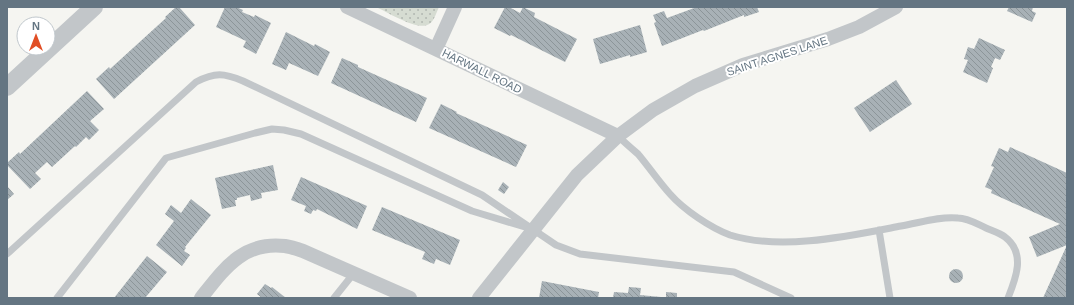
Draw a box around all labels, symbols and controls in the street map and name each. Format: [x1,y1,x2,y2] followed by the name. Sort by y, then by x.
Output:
[16,16,56,56] north arrow
[32,20,40,32] text: N
[725,34,829,78] street label: SAINT AGNES LANE
[440,47,524,95] street label: HARWALL ROAD

